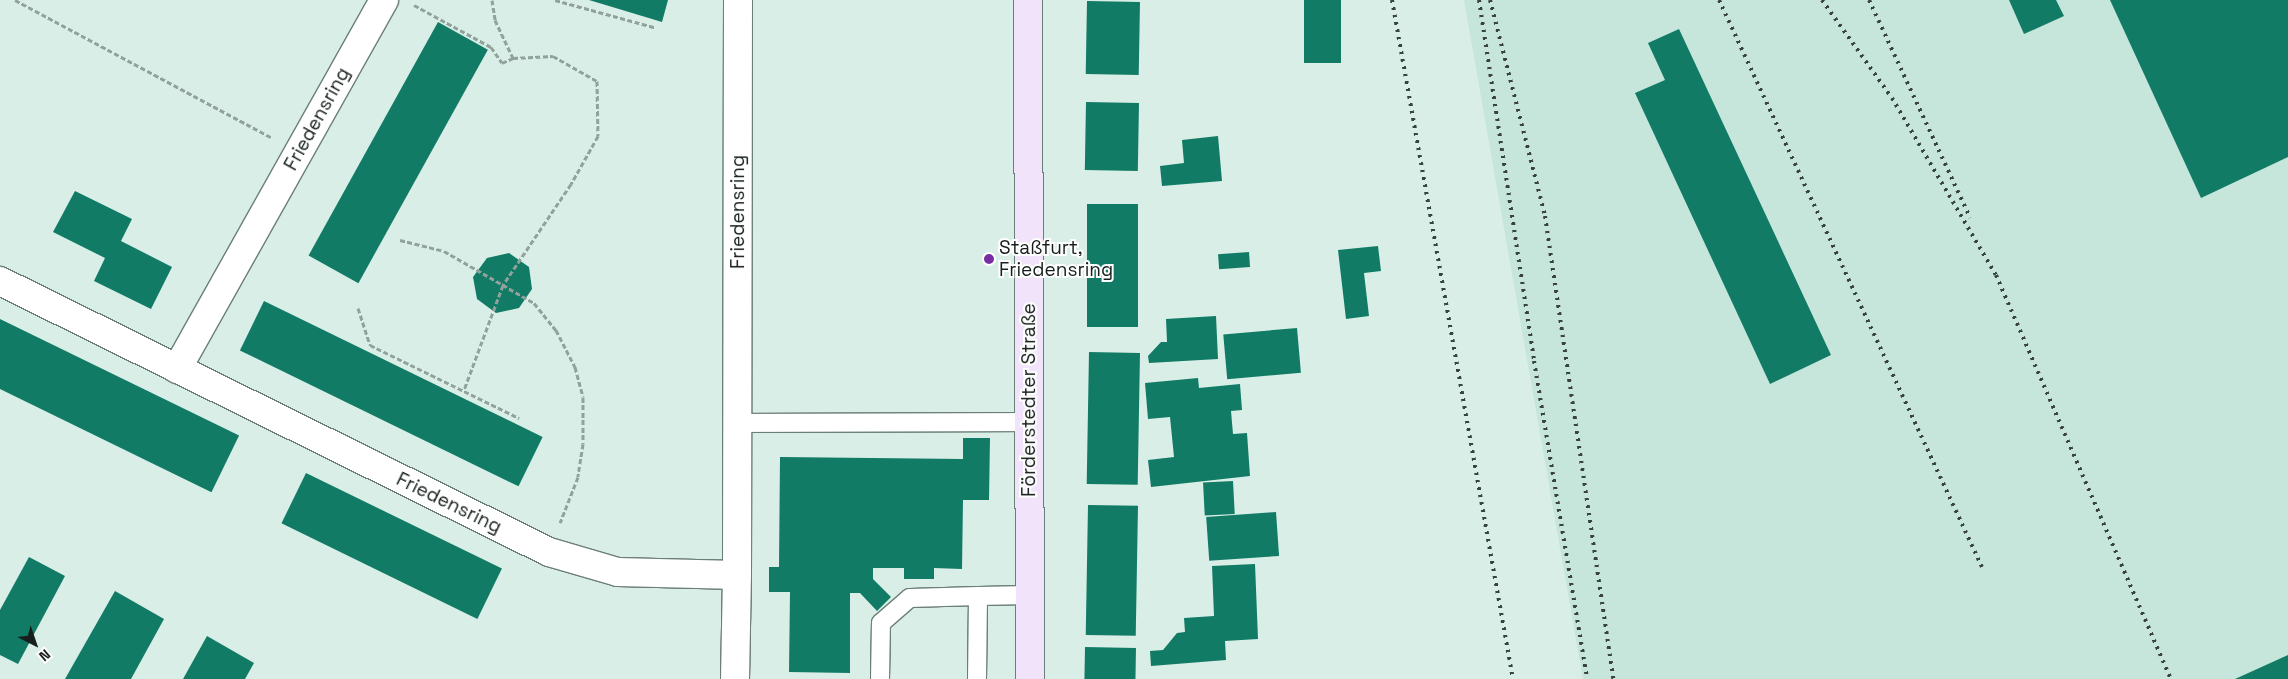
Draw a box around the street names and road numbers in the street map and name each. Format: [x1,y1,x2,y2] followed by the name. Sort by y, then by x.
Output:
[279,64,355,174] street label: Friedensring
[727,155,749,269] street label: Friedensring
[1018,303,1040,497] street label: Förderstedter Straße
[393,468,505,538] street label: Friedensring

